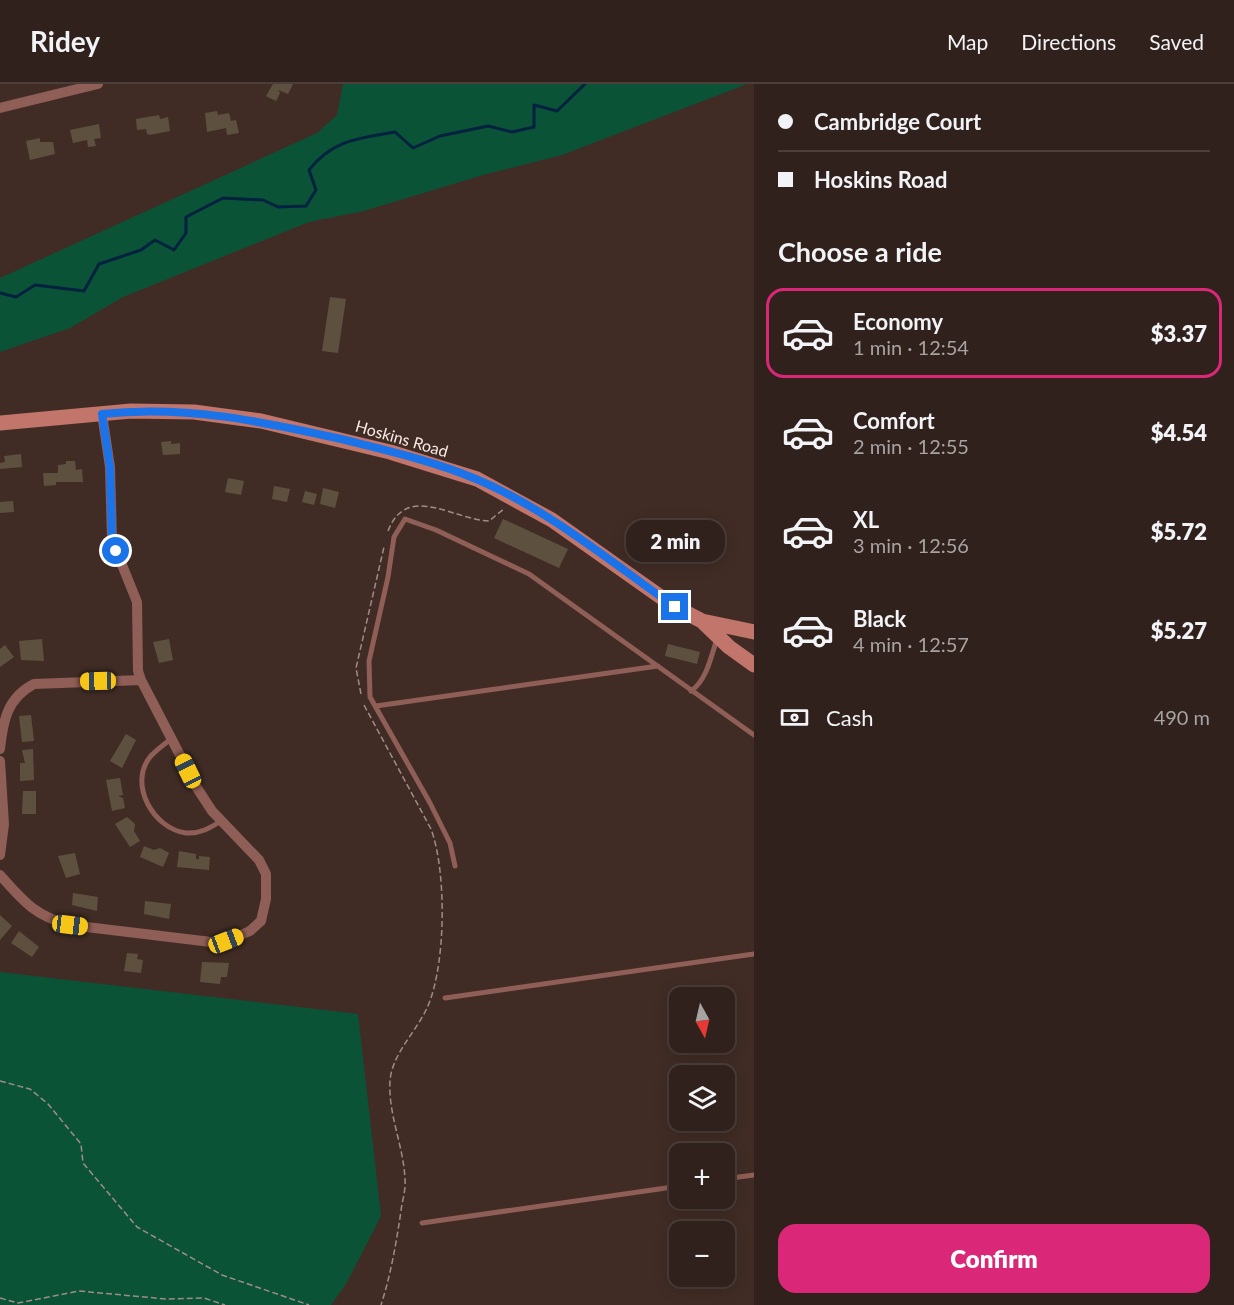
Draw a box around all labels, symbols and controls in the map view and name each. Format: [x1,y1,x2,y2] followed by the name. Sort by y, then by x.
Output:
[30,24,100,58] text: Ridey
[947,29,988,54] text: Map
[1021,29,1116,54] text: Directions
[1149,29,1204,54] text: Saved
[814,108,981,135] text: Cambridge Court
[814,166,947,193] text: Hoskins Road
[778,235,942,268] text: Choose a ride
[781,306,835,360] icon: car
[853,308,943,335] text: Economy
[1151,320,1207,347] text: $3.37
[853,335,969,359] text: 1 min · 12:54
[781,405,835,459] icon: car
[853,407,935,434] text: Comfort
[354,416,450,460] street label: Hoskins Road
[1151,419,1207,446] text: $4.54
[853,434,969,458] text: 2 min · 12:55
[781,504,835,558] icon: car
[853,506,879,533] text: XL
[1151,518,1207,545] text: $5.72
[626,520,724,562] callout: 2 min
[651,529,700,553] text: 2 min
[853,533,969,557] text: 3 min · 12:56
[102,537,129,564] route start
[661,593,688,620] route end
[781,603,835,657] icon: car
[853,605,906,632] text: Black
[1151,617,1207,644] text: $5.27
[853,632,969,656] text: 4 min · 12:57
[80,672,116,690] car
[778,701,811,734] icon: cash
[826,704,873,731] text: Cash
[1154,705,1210,729] text: 490 m
[172,751,204,791] car
[51,914,89,936] car
[206,926,246,956] car
[669,987,735,1053] north arrow
[669,987,735,1287] map controls
[669,1065,735,1131] button: layers
[669,1143,735,1209] button: +
[669,1221,735,1287] button: −
[778,1224,1210,1293] button: Confirm

